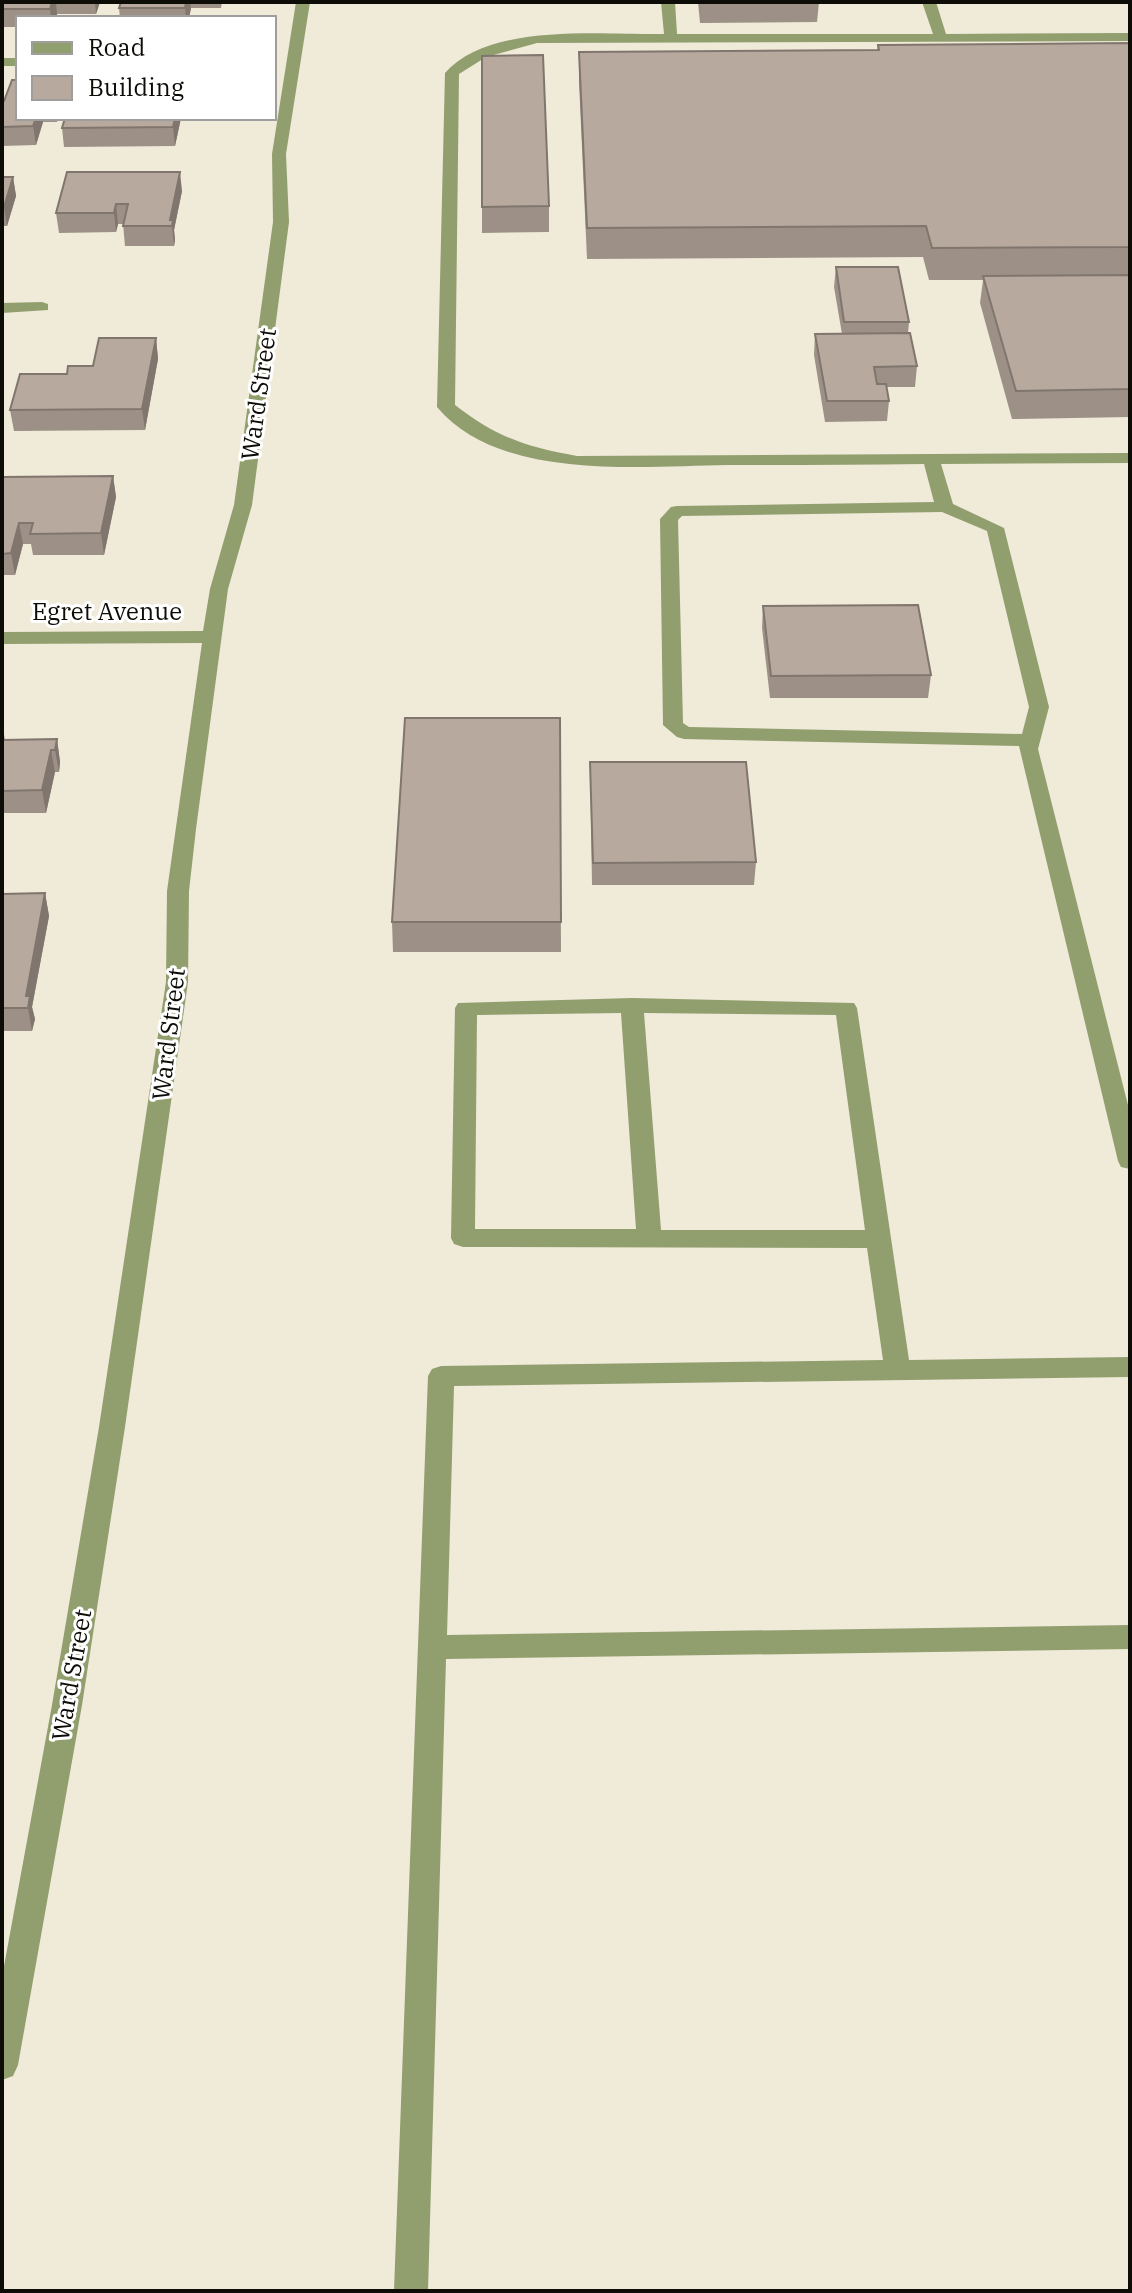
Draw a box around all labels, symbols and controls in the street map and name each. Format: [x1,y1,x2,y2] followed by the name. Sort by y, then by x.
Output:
[16,16,276,120] legend
[88,31,145,63] text: Road
[88,71,184,103] text: Building
[233,326,283,462] street label: Ward Street
[32,595,182,627] street label: Egret Avenue
[144,966,192,1102] street label: Ward Street
[44,1607,98,1743] street label: Ward Street

